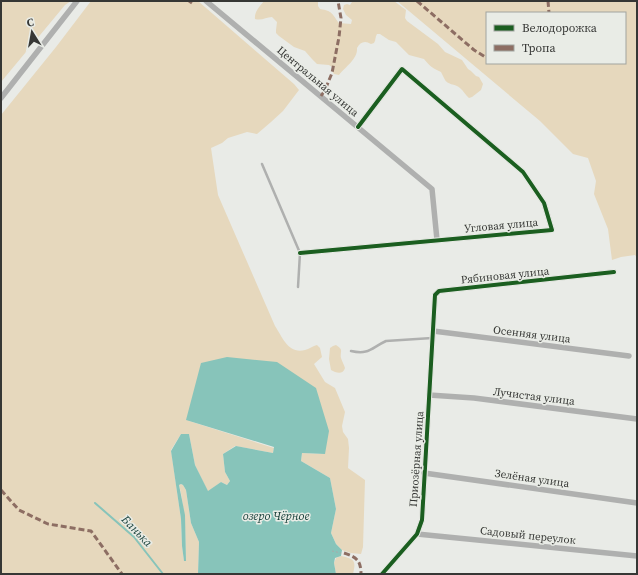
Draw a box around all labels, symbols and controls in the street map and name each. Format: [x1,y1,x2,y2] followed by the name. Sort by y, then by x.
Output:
[12,12,52,52] north arrow
[486,12,626,64] legend
[25,15,35,31] text: С
[522,20,598,36] text: Велодорожка
[522,40,557,56] text: Тропа
[274,43,362,120] street label: Центральная улица
[463,215,539,236] street label: Угловая улица
[460,263,550,288] street label: Рябиновая улица
[492,322,572,347] street label: Осенняя улица
[492,384,576,409] street label: Лучистая улица
[406,410,427,508] street label: Приозёрная улица
[494,466,571,491] street label: Зелёная улица
[243,508,309,524] water label: озеро Чёрное
[117,511,157,551] water label: Банька
[479,523,576,548] street label: Садовый переулок

